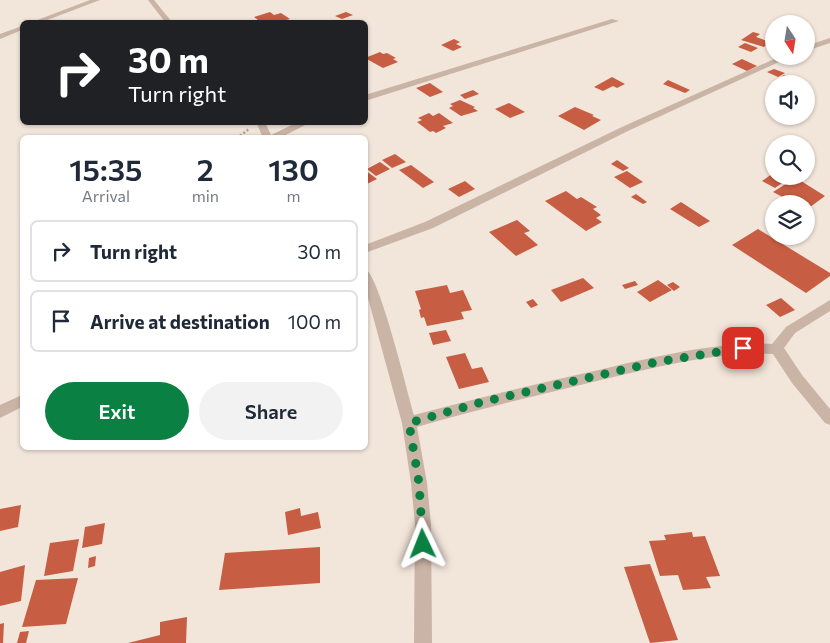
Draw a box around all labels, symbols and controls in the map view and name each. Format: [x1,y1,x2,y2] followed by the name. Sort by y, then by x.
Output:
[765,15,815,65] north arrow
[765,15,815,245] map controls
[128,37,209,80] text: 30 m
[45,40,110,105] icon: right
[765,75,815,125] button: sound
[128,80,226,107] text: Turn right
[765,135,815,185] button: search
[69,150,142,187] text: 15:35
[197,150,214,187] text: 2
[268,150,319,187] text: 130
[82,186,130,205] text: Arrival
[192,186,219,205] text: min
[286,186,300,205] text: m
[765,195,815,245] button: layers
[47,237,75,265] icon: right
[90,240,177,263] text: Turn right
[298,240,341,263] text: 30 m
[47,307,75,335] icon: arrive
[90,310,270,333] text: Arrive at destination
[288,310,341,333] text: 100 m
[722,327,764,369] pin
[729,334,757,362] icon: arrive
[45,382,189,440] button: Exit
[199,382,343,440] button: Share
[396,517,448,569] position arrow

